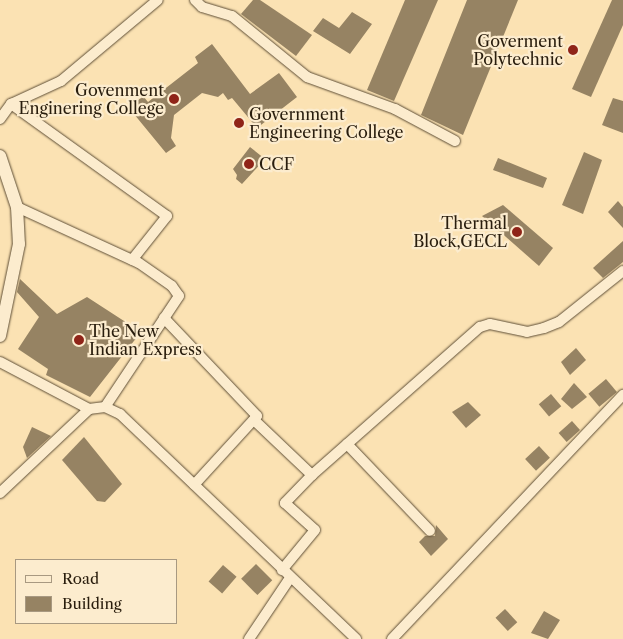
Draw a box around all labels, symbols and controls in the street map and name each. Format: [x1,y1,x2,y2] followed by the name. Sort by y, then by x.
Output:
[473,31,563,69] place label: Goverment Polytechnic
[567,44,579,56] marker: Goverment Polytechnic
[18,80,164,118] place label: Govenment Enginering College
[168,93,180,105] marker: Govenment Enginering College
[249,104,404,142] place label: Government Engineering College
[233,117,245,129] marker: Government Engineering College
[259,154,294,174] place label: CCF
[243,158,255,170] marker: CCF
[413,213,507,251] place label: Thermal Block,GECL
[511,226,523,238] marker: Thermal Block,GECL
[89,321,202,359] place label: The New Indian Express
[73,334,85,346] marker: The New Indian Express
[15,559,178,624] legend
[62,569,99,588] text: Road
[62,594,122,613] text: Building

